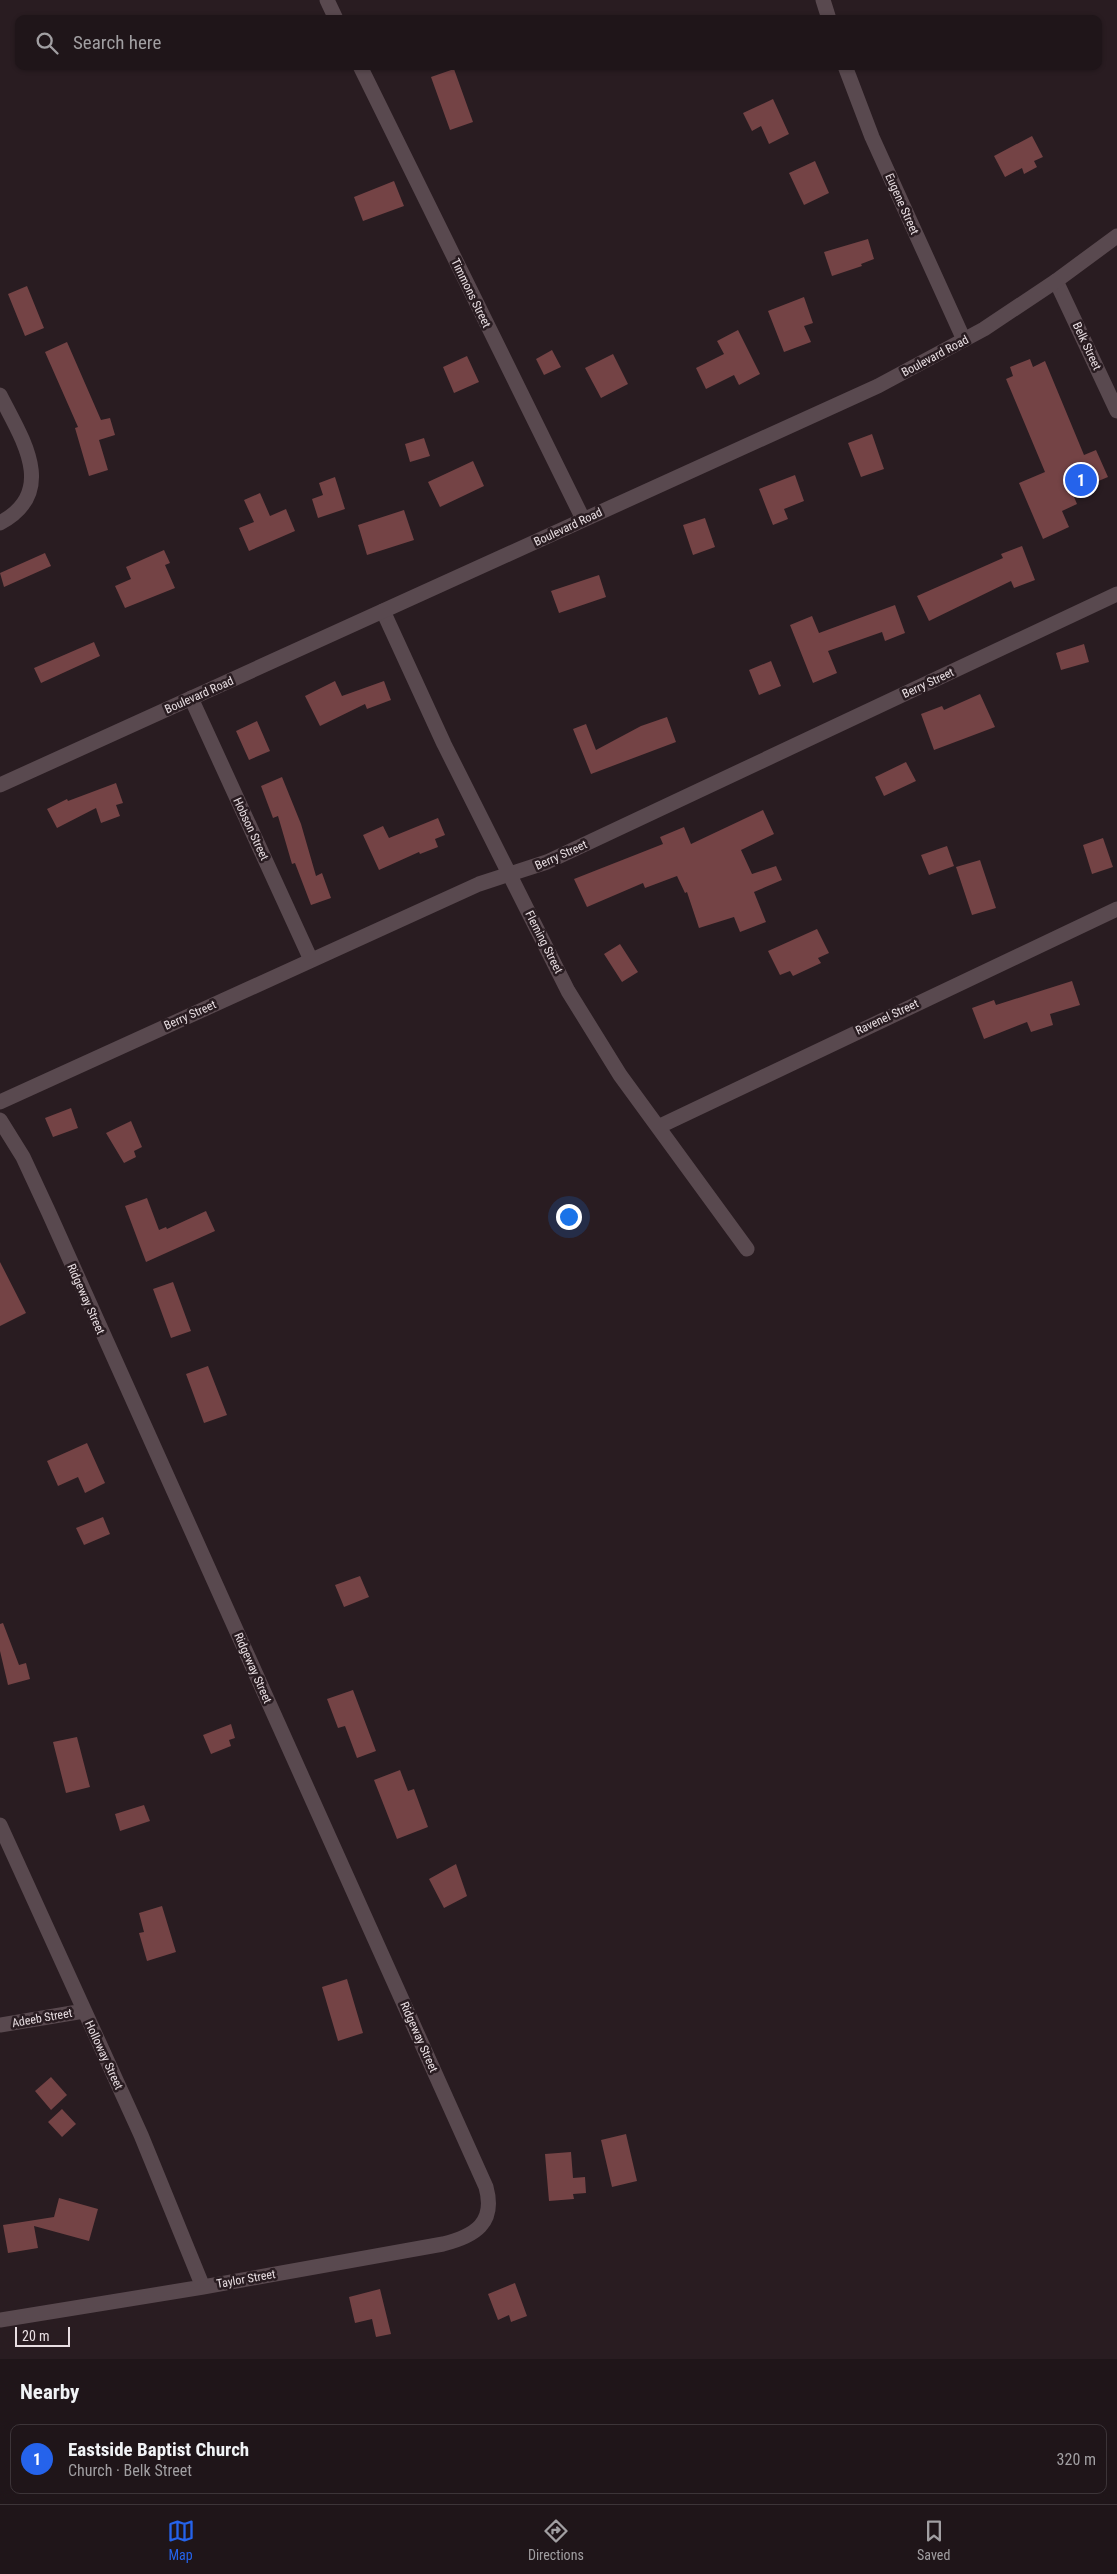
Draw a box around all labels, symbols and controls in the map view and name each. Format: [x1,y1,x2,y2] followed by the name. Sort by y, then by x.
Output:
[15,15,1102,70] search box
[33,29,61,57] icon: search
[73,31,161,54] text: Search here
[882,171,922,237] street label: Eugene Street
[448,256,494,330] street label: Timmons Street
[1070,320,1104,373] street label: Belk Street
[899,332,971,380] street label: Boulevard Road
[1065,461,1097,499] pin: 1
[532,505,604,549] street label: Boulevard Road
[900,665,956,701] street label: Berry Street
[162,674,236,716] street label: Boulevard Road
[230,795,272,863] street label: Hobson Street
[533,837,590,873] street label: Berry Street
[522,908,566,976] street label: Fleming Street
[853,996,921,1038] street label: Ravenel Street
[162,997,219,1033] street label: Berry Street
[556,1204,582,1230] your location
[64,1261,108,1337] street label: Ridgeway Street
[231,1630,275,1706] street label: Ridgeway Street
[397,1999,441,2075] street label: Ridgeway Street
[11,2006,74,2030] street label: Adeeb Street
[82,2018,126,2092] street label: Holloway Street
[215,2267,277,2291] street label: Taylor Street
[15,2324,70,2347] scale bar
[22,2328,50,2344] text: 20 m
[20,2380,79,2404] text: Nearby
[68,2438,249,2461] text: Eastside Baptist Church
[33,2450,41,2469] text: 1
[1057,2450,1096,2469] text: 320 m
[68,2461,192,2480] text: Church · Belk Street
[167,2517,195,2563] tab: Map
[528,2517,584,2563] tab: Directions
[917,2517,950,2563] tab: Saved

